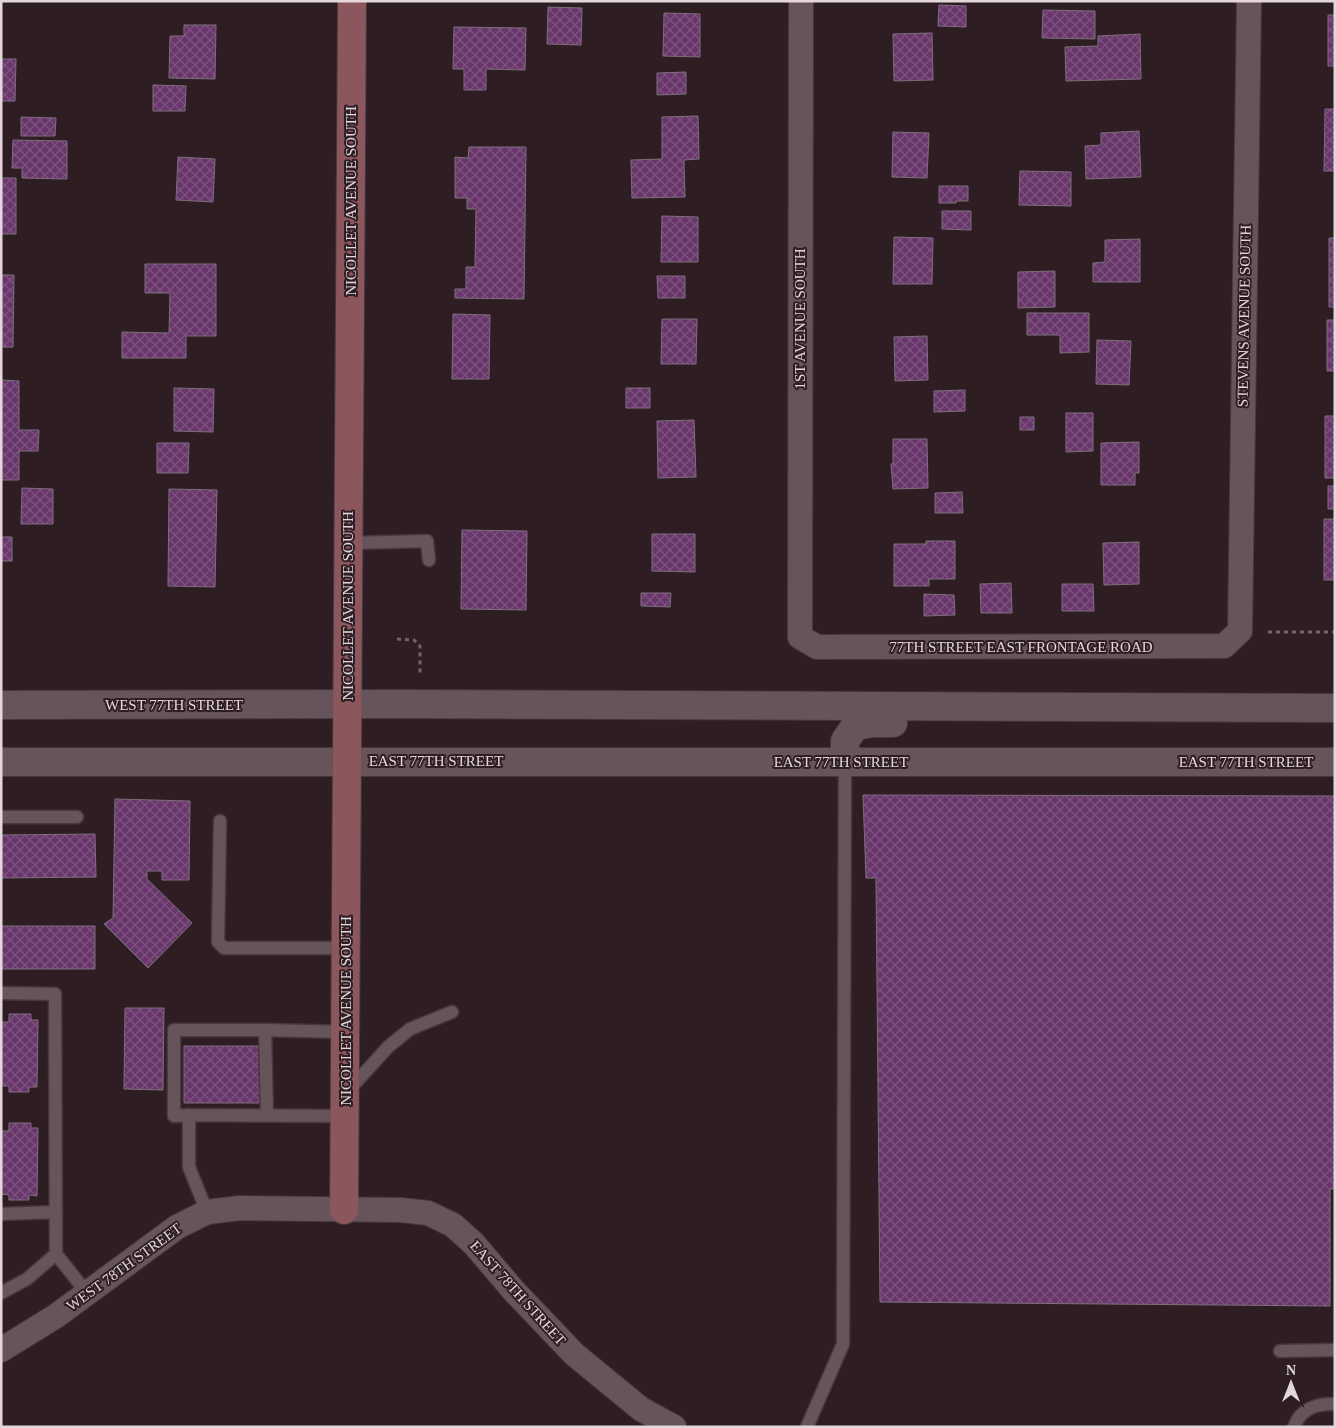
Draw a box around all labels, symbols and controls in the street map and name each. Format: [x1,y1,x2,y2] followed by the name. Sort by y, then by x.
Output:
[343,106,359,296] street label: NICOLLET AVENUE SOUTH
[1234,225,1254,407] street label: STEVENS AVENUE SOUTH
[792,248,808,390] street label: 1ST AVENUE SOUTH
[340,511,356,701] street label: NICOLLET AVENUE SOUTH
[889,639,1153,655] street label: 77TH STREET EAST FRONTAGE ROAD
[105,697,243,713] street label: WEST 77TH STREET
[369,753,503,769] street label: EAST 77TH STREET
[774,754,908,770] street label: EAST 77TH STREET
[1179,754,1313,770] street label: EAST 77TH STREET
[338,916,354,1106] street label: NICOLLET AVENUE SOUTH
[63,1220,185,1314] street label: WEST 78TH STREET
[467,1238,569,1348] street label: EAST 78TH STREET
[1266,1358,1316,1408] north arrow
[1286,1363,1296,1378] text: N

